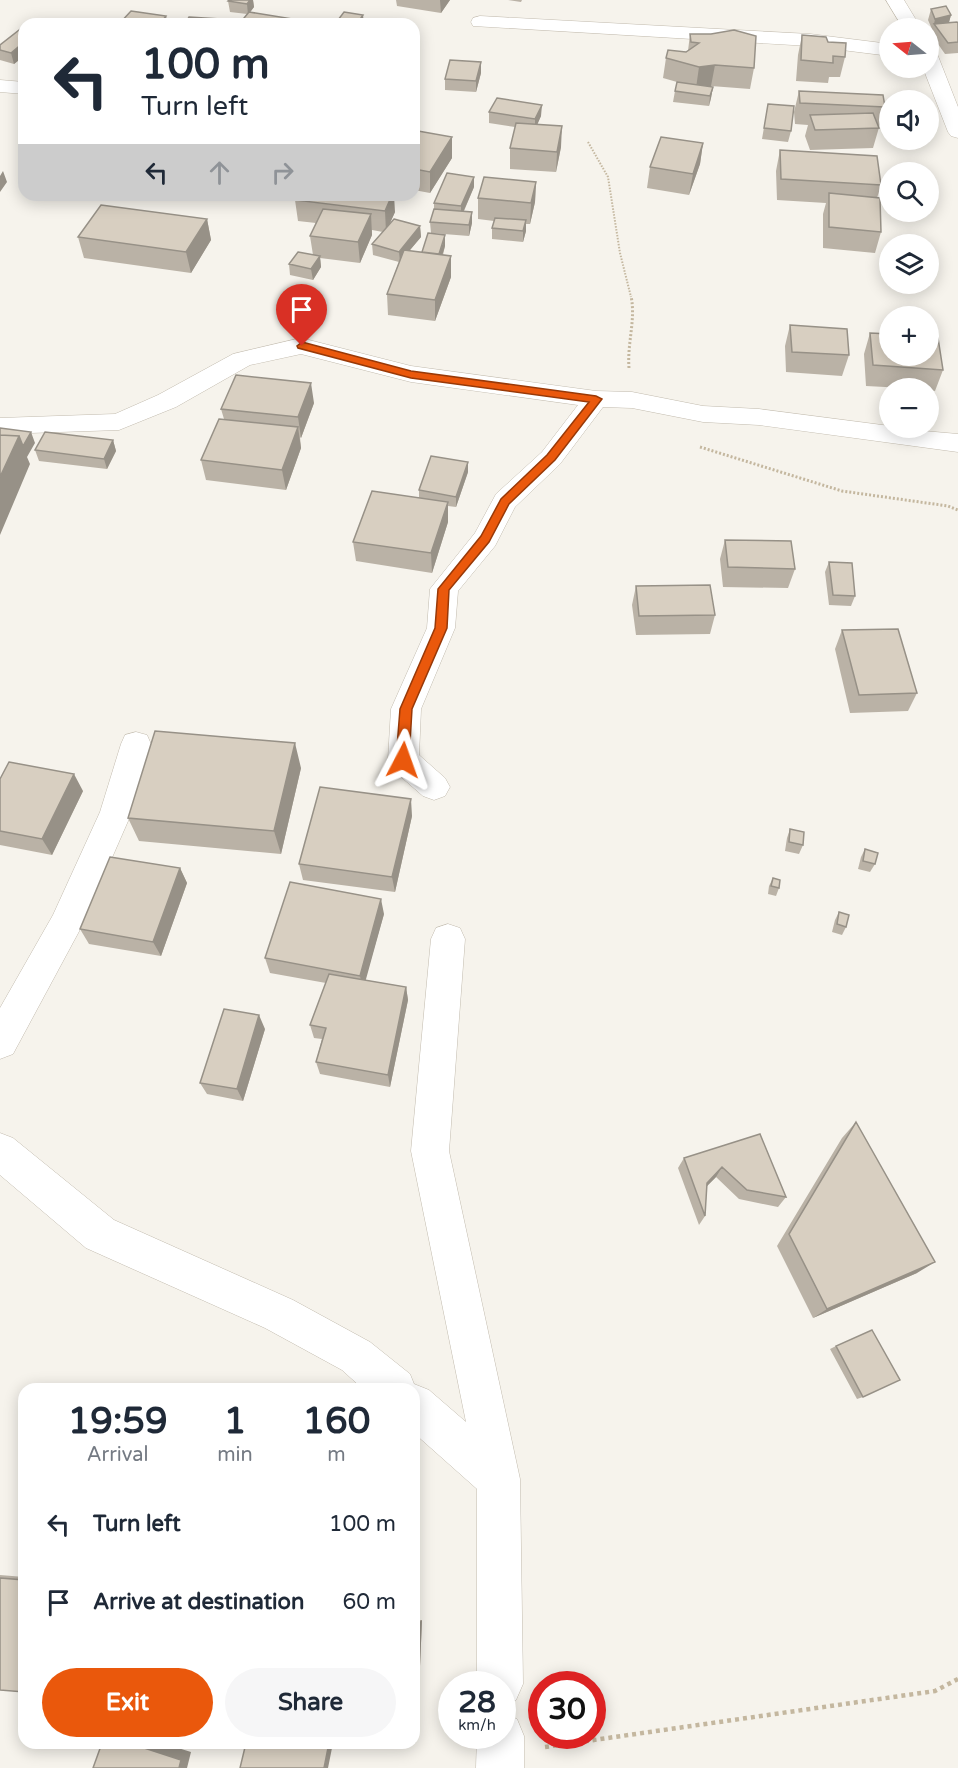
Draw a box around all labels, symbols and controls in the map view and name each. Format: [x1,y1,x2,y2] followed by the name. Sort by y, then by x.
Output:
[879,18,939,78] north arrow
[879,18,939,438] map controls
[141,39,270,90] text: 100 m
[42,42,120,120] icon: left
[141,90,248,123] text: Turn left
[879,90,939,150] button: sound
[140,156,173,189] icon: left
[203,156,236,189] icon: ahead
[266,156,299,189] icon: right
[879,162,939,222] button: search
[879,234,939,294] button: layers
[276,284,327,346] pin
[285,293,318,326] icon: arrive
[879,306,939,366] button: +
[879,378,939,438] button: −
[371,728,435,792] position arrow
[68,1400,168,1443] text: 19:59
[224,1400,246,1443] text: 1
[302,1400,370,1443] text: 160
[87,1443,149,1467] text: Arrival
[217,1443,253,1467] text: min
[327,1443,346,1467] text: m
[42,1508,75,1541] icon: left
[93,1511,181,1537] text: Turn left
[329,1511,396,1537] text: 100 m
[42,1586,75,1619] icon: arrive
[93,1589,304,1615] text: Arrive at destination
[342,1589,396,1615] text: 60 m
[42,1668,213,1737] button: Exit
[225,1668,396,1737] button: Share
[528,1671,606,1749] speed limit sign: 30
[458,1684,496,1721] text: 28
[458,1716,496,1734] text: km/h

